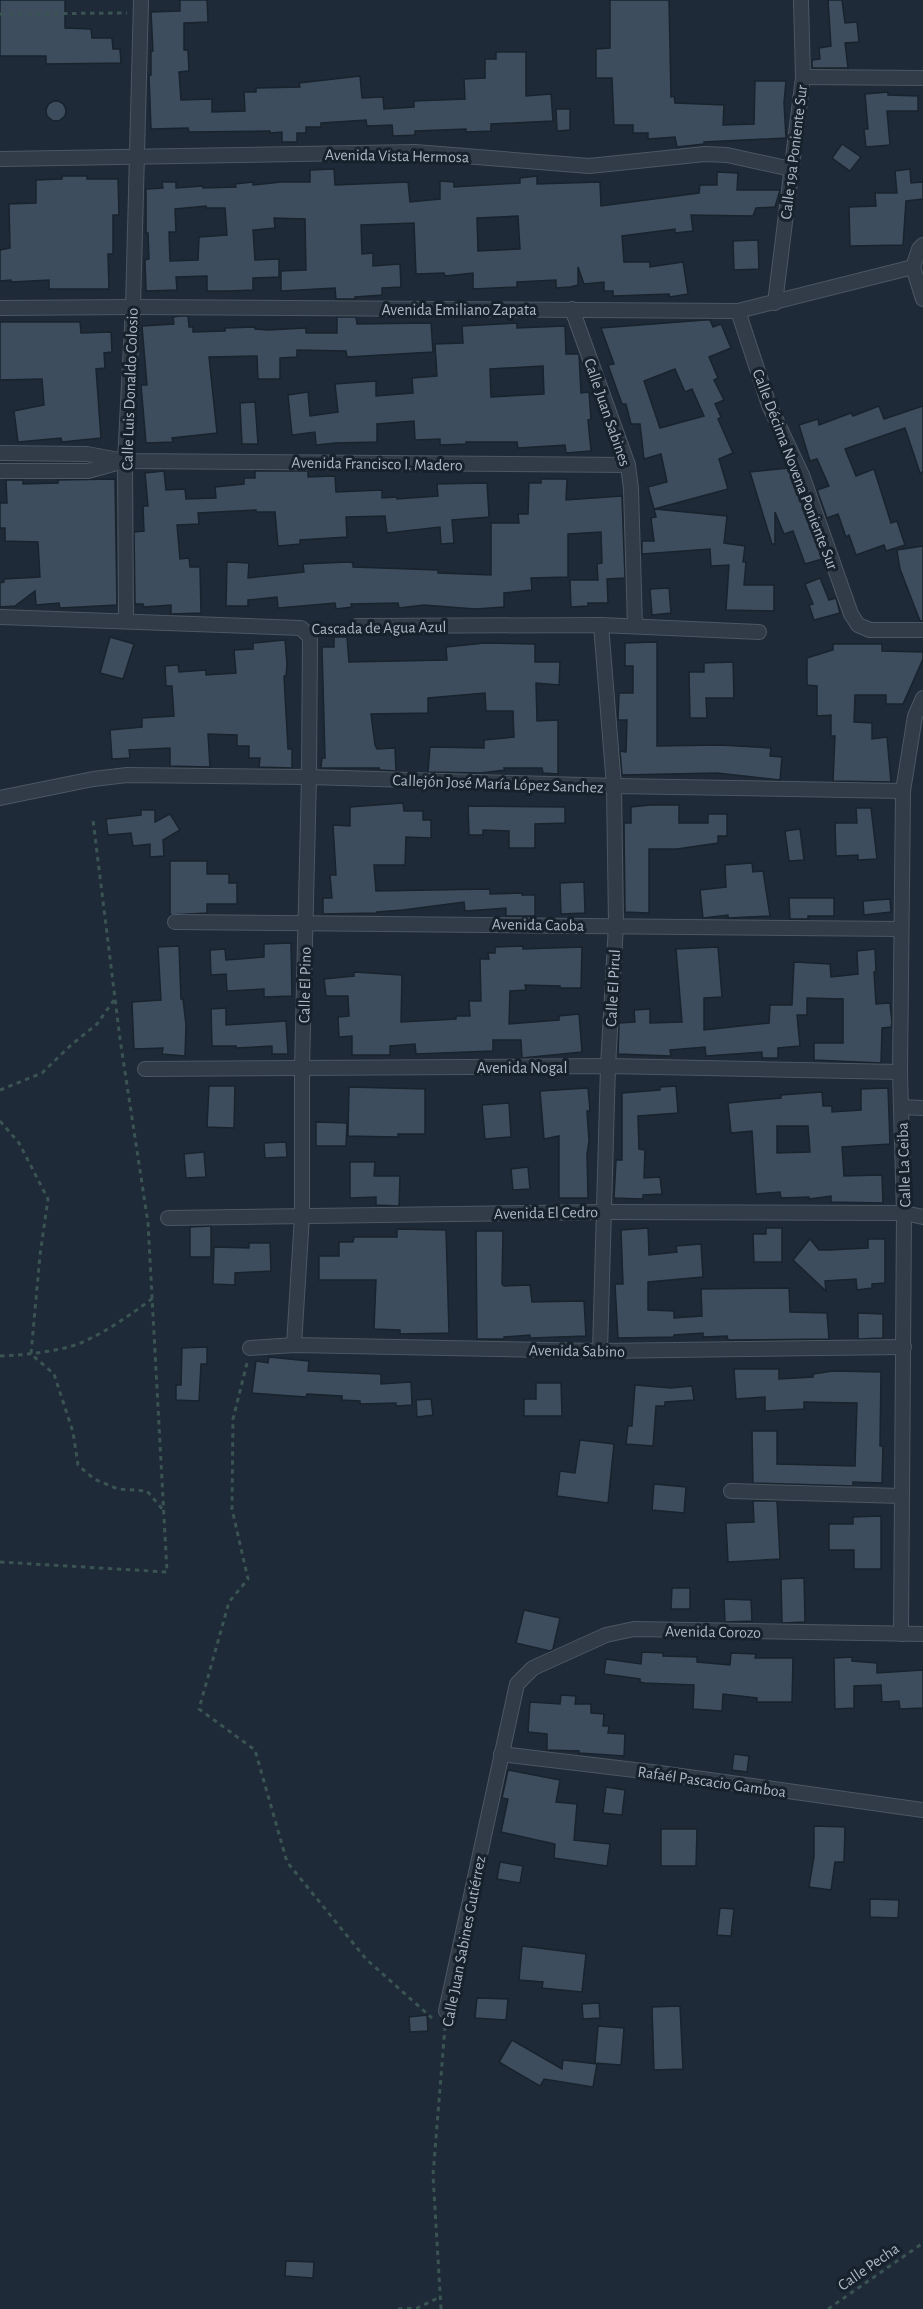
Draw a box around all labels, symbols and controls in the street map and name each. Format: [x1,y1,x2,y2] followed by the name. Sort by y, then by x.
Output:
[778,83,810,220] street label: Calle 19a Poniente Sur
[325,147,469,165] street label: Avenida Vista Hermosa
[381,302,537,318] street label: Avenida Emiliano Zapata
[119,307,141,471] street label: Calle Luis Donaldo Colosio
[581,356,633,468] street label: Calle Juan Sabines
[749,367,841,573] street label: Calle Décima Novena Poniente Sur
[291,455,463,473] street label: Avenida Francisco I. Madero
[311,619,447,637] street label: Cascada de Agua Azul
[392,772,604,797] street label: Callejón José María López Sanchez
[492,916,584,934] street label: Avenida Caoba
[296,947,314,1023] street label: Calle El Pino
[603,949,623,1027] street label: Calle El Pirul
[477,1060,567,1076] street label: Avenida Nogal
[895,1122,913,1208] street label: Calle La Ceiba
[494,1204,598,1222] street label: Avenida El Cedro
[529,1342,625,1360] street label: Avenida Sabino
[665,1623,761,1641] street label: Avenida Corozo
[637,1764,787,1800] street label: Rafaél Pascacio Gamboa
[440,1854,488,2028] street label: Calle Juan Sabines Gutiérrez
[835,2240,902,2294] street label: Calle Pecha

